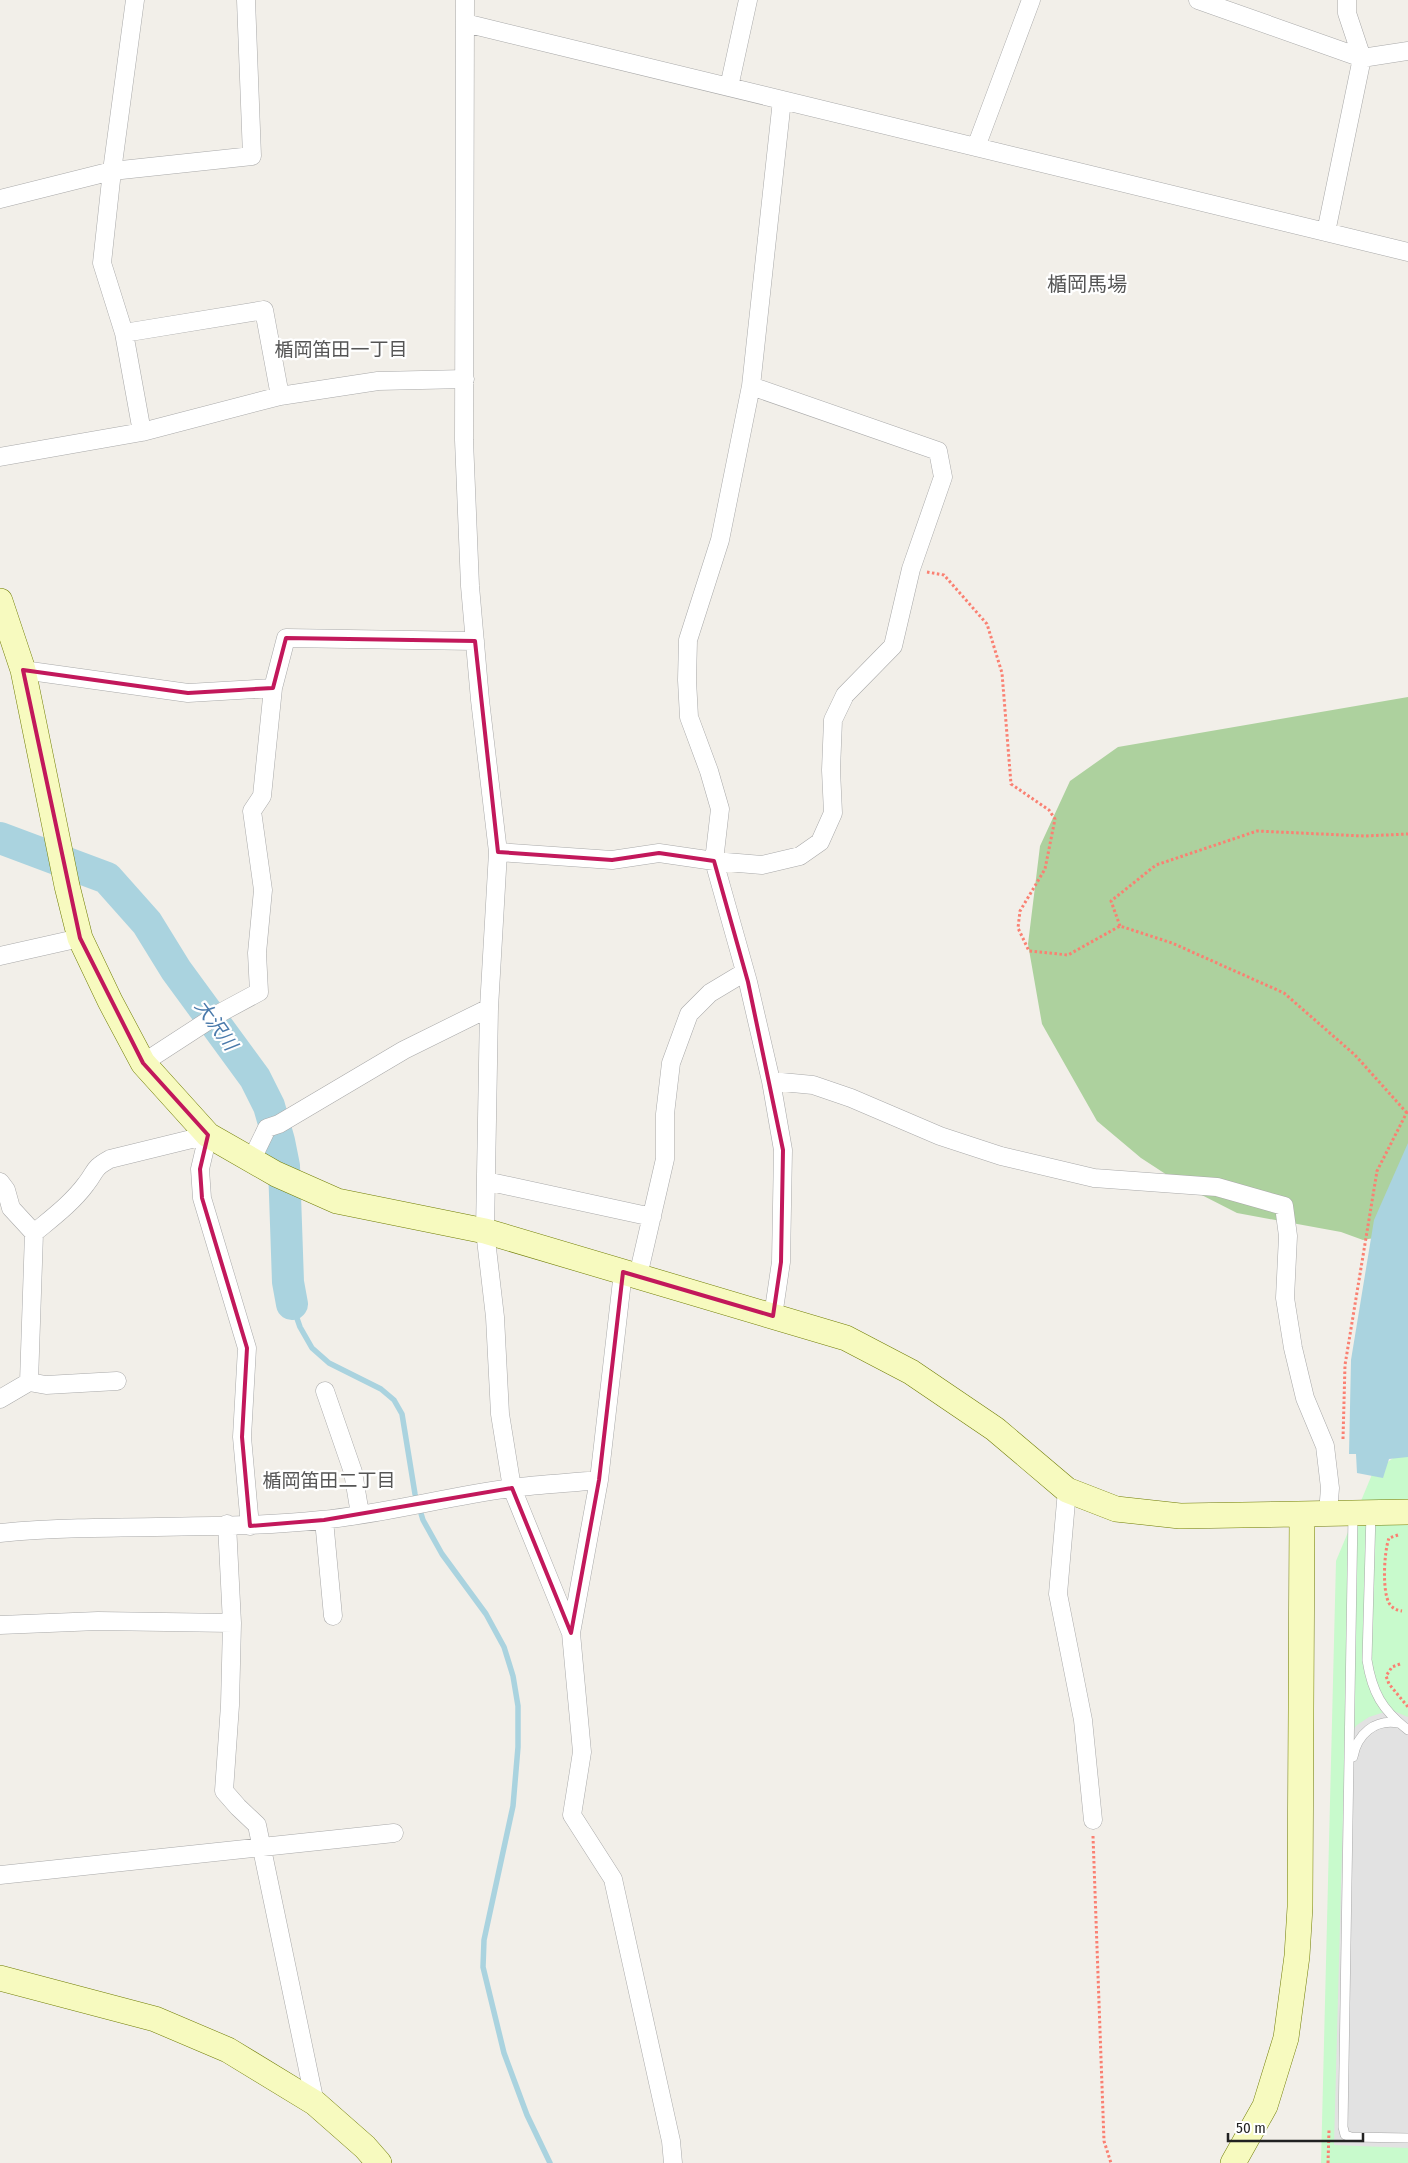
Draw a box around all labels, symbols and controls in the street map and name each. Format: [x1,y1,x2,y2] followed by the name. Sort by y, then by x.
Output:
[1047,272,1127,296] district label: 楯岡馬場
[274,338,408,361] district label: 楯岡笛田一丁目
[190,995,243,1056] water label: 大沢川
[262,1469,396,1492] district label: 楯岡笛田二丁目
[1228,2110,1363,2142] scale bar
[1236,2119,1266,2137] text: 50 m

